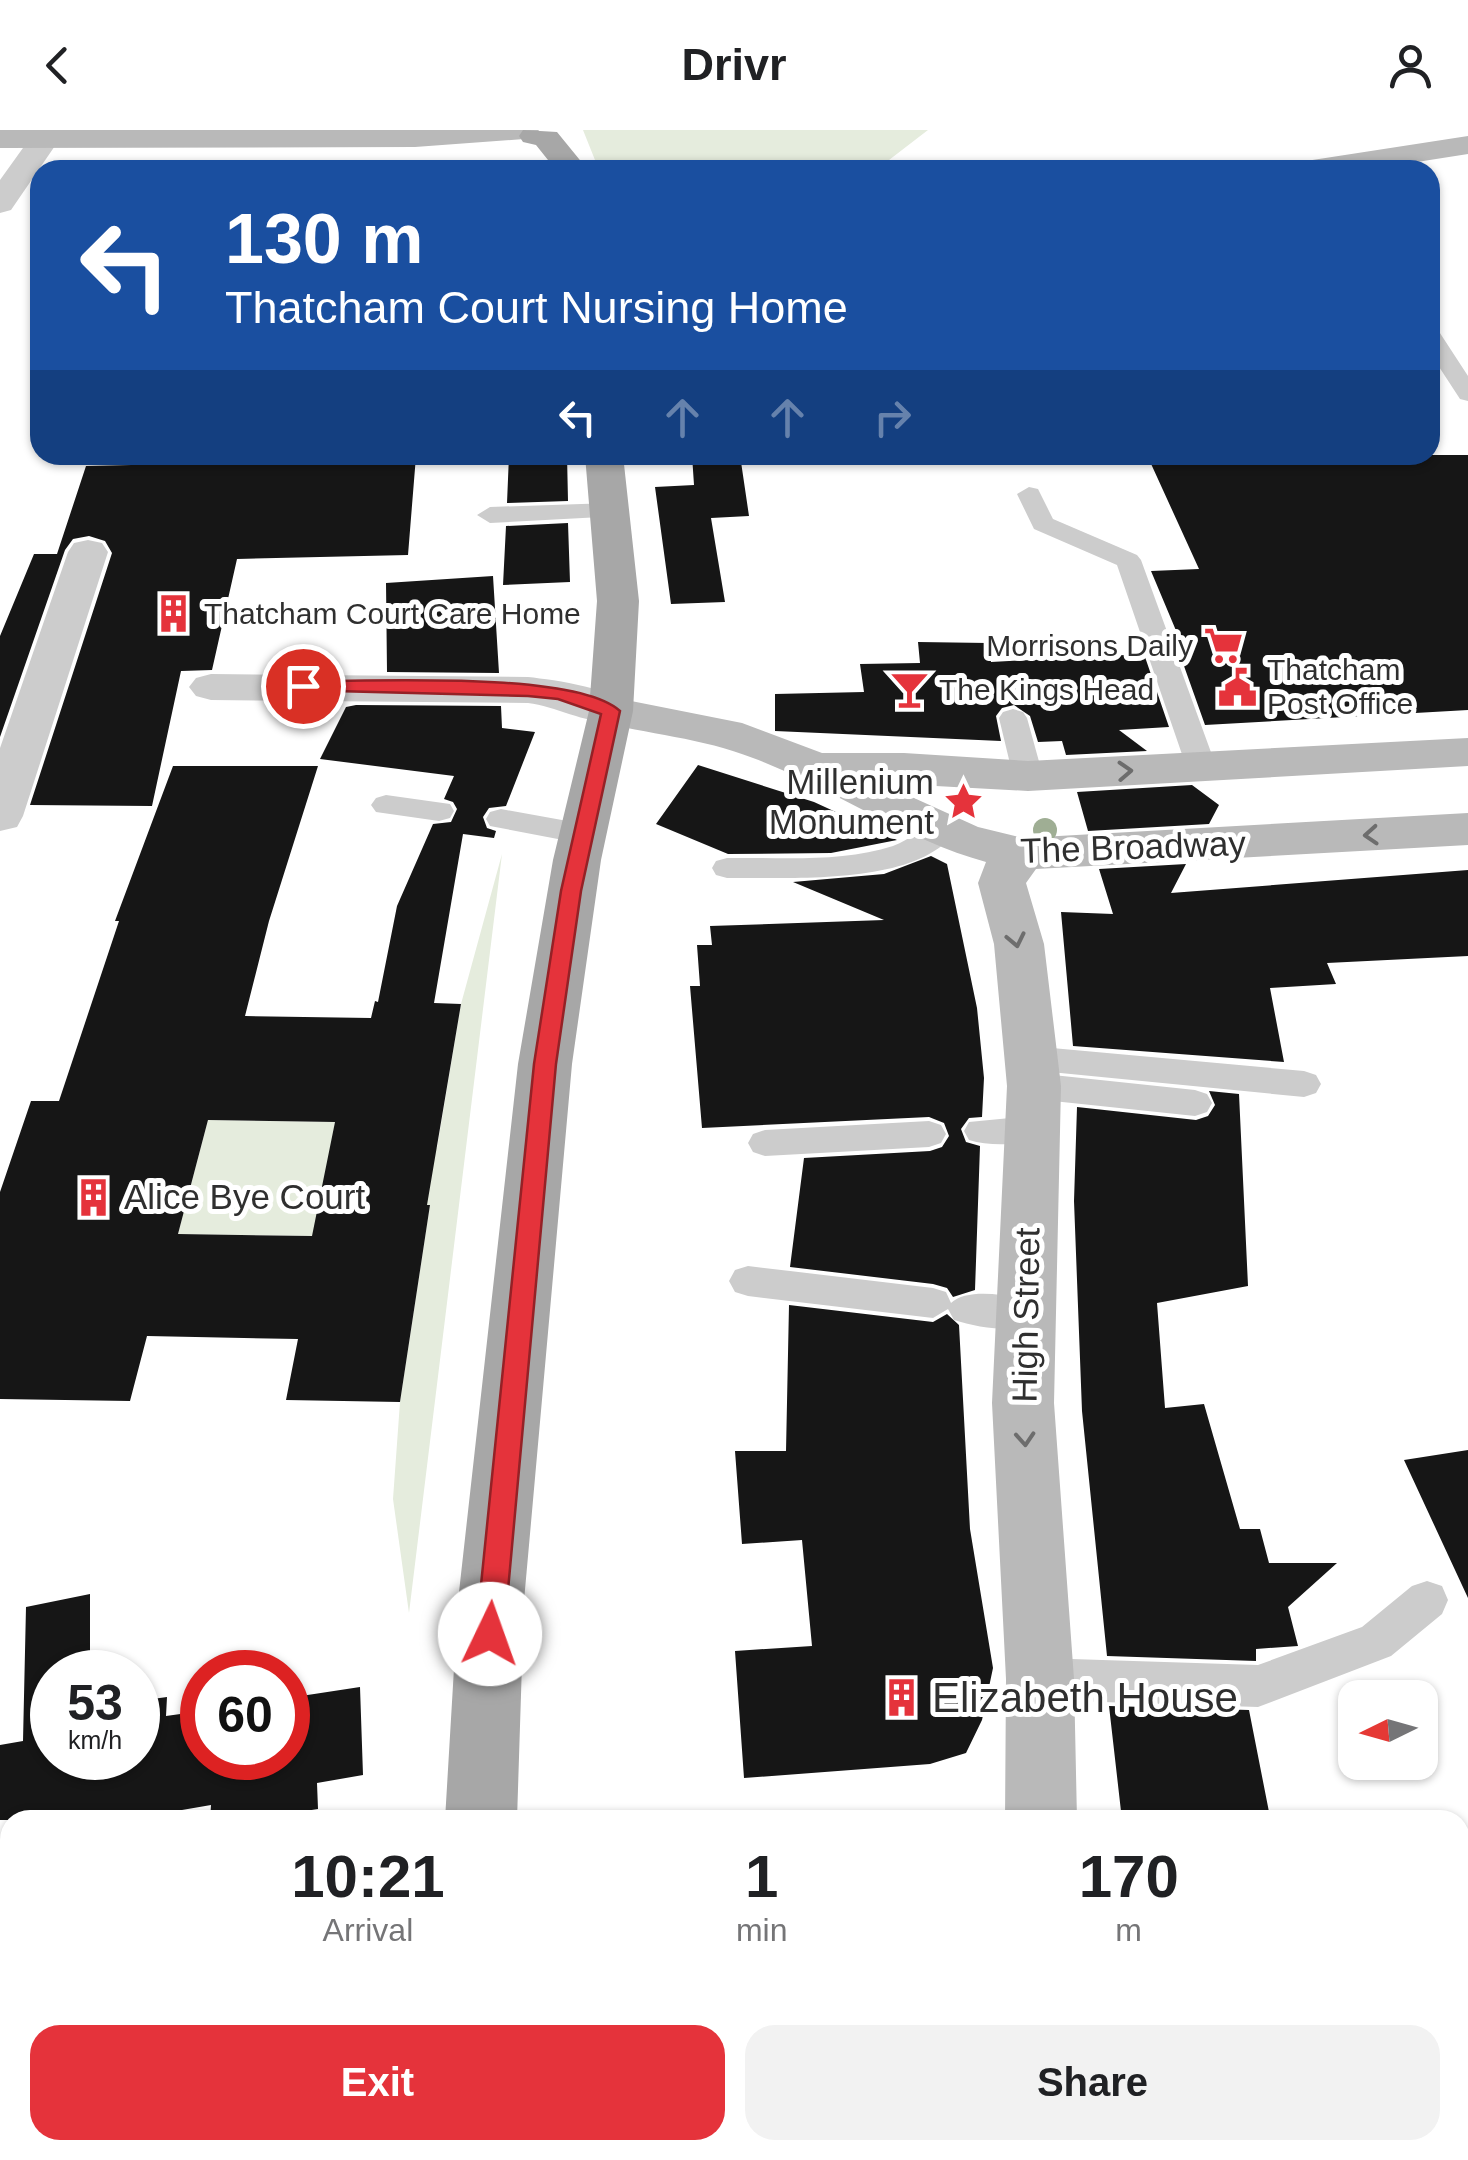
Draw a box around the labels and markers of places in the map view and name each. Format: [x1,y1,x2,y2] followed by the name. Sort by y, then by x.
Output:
[153,593,195,635] building icon: Thatcham Court Care Home
[204,597,581,630] place label: Thatcham Court Care Home
[1202,625,1244,667] supermarket icon: Morrisons Daily
[986,629,1193,662] place label: Morrisons Daily
[261,644,346,729] pin
[1267,653,1413,720] place label: Thatcham Post Office
[1216,666,1258,708] public building icon: Thatcham Post Office
[888,669,930,711] bar icon: The Kings Head
[939,673,1154,706] place label: The Kings Head
[769,762,934,841] place label: Millenium Monument
[943,781,985,823] place icon: Millenium Monument
[73,1176,115,1218] building icon: Alice Bye Court
[124,1177,365,1216] place label: Alice Bye Court
[932,1674,1238,1721] place label: Elizabeth House
[881,1676,923,1718] building icon: Elizabeth House

